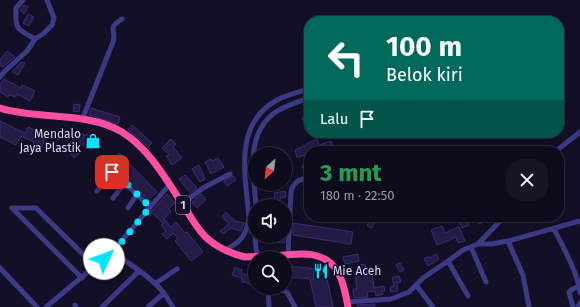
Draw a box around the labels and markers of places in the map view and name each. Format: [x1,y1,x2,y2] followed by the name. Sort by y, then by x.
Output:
[19,127,82,155] place label: Mendalo Jaya Plastik
[84,132,102,150] shop icon: Mendalo Jaya Plastik
[95,155,129,189] pin
[312,262,330,280] restaurant icon: Mie Aceh
[333,264,381,278] place label: Mie Aceh

